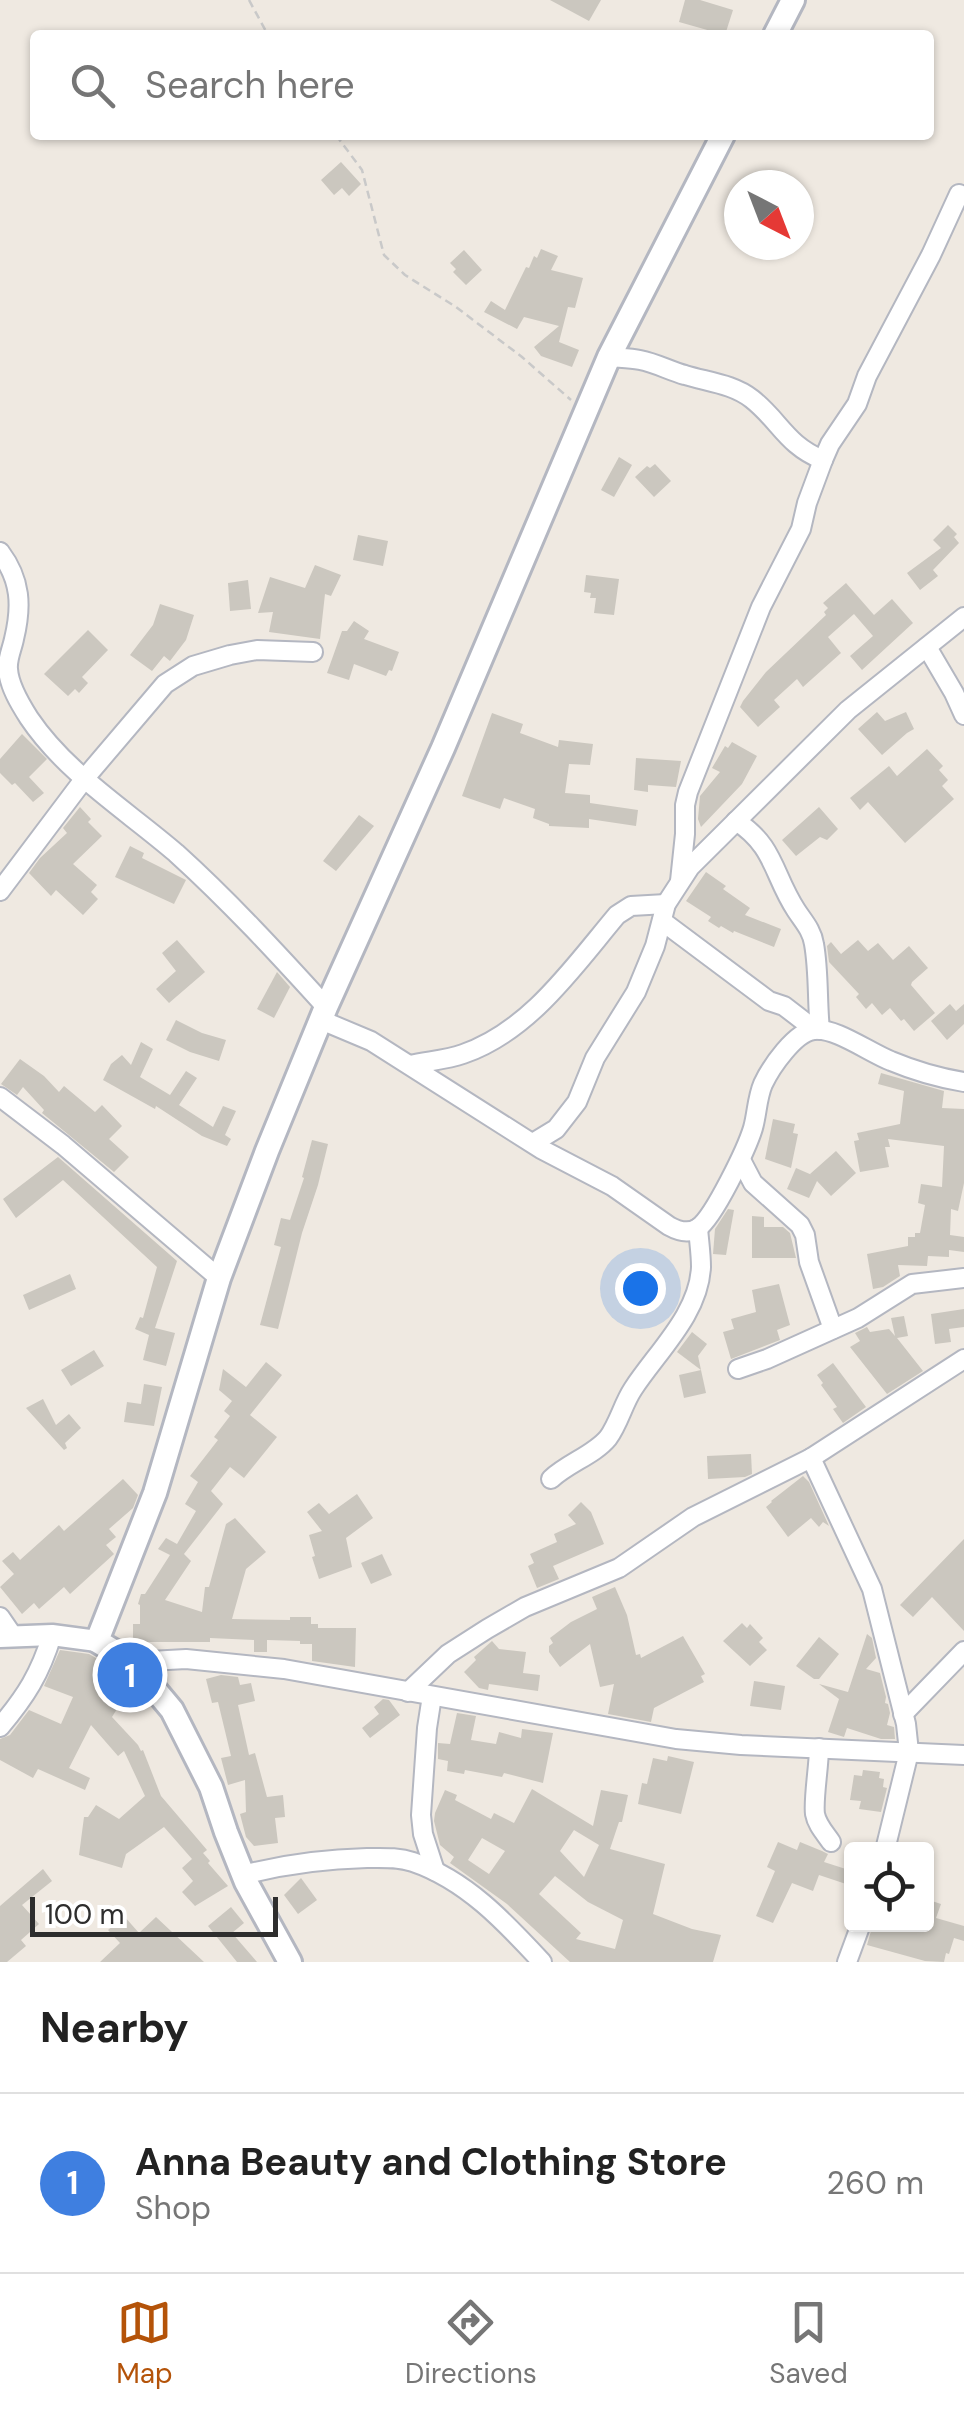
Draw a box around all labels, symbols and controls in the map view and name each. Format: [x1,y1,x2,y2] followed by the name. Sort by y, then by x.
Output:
[30,30,934,140] search box
[65,58,120,113] icon: search
[145,60,355,110] text: Search here
[724,170,814,260] north arrow
[615,1263,666,1314] your location
[98,1638,162,1712] pin: 1
[844,1842,934,1932] map controls
[844,1842,934,1932] button: locate
[30,1892,278,1936] scale bar
[45,1896,124,1933] text: 100 m
[40,2000,189,2055] text: Nearby
[135,2137,727,2187] text: Anna Beauty and Clothing Store
[67,2162,78,2204] text: 1
[827,2162,924,2204] text: 260 m
[135,2187,211,2229] text: Shop
[116,2295,173,2392] tab: Map
[405,2295,537,2392] tab: Directions
[769,2295,848,2392] tab: Saved

